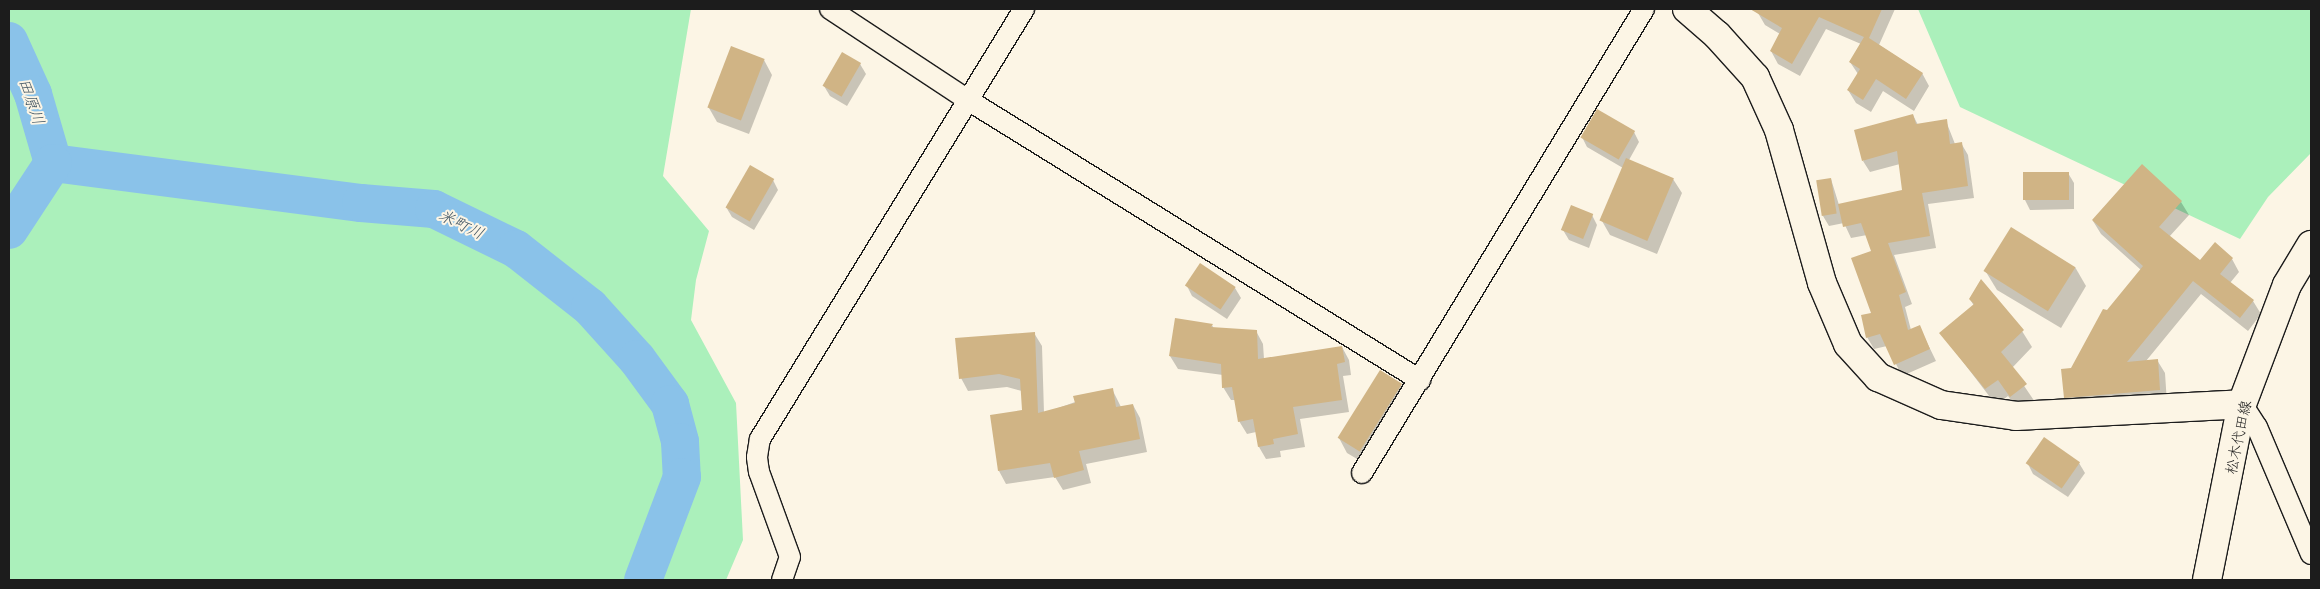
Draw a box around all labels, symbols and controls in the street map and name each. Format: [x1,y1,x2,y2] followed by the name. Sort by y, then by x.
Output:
[16,75,50,127] water label: 田原川
[436,204,488,242] water label: 米町川
[2220,398,2254,476] street label: 松木代田線

